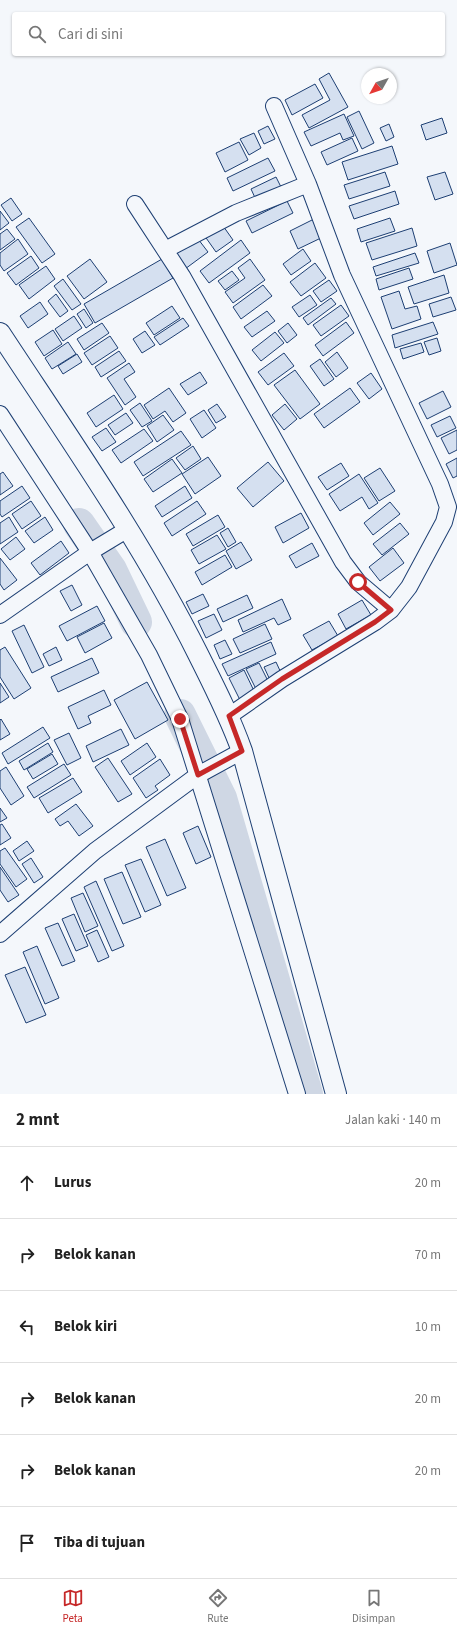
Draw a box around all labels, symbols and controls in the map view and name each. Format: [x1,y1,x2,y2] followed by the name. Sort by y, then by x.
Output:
[12,12,445,56] search box
[26,23,48,45] icon: search
[58,24,123,45] text: Cari di sini
[361,68,397,104] north arrow
[349,573,367,591] route start
[171,710,189,728] route end
[16,1108,59,1132] text: 2 mnt
[345,1111,441,1129] text: Jalan kaki · 140 m
[16,1172,38,1194] icon: ahead
[54,1172,91,1193] text: Lurus
[415,1174,441,1192] text: 20 m
[16,1244,38,1266] icon: right
[54,1244,136,1265] text: Belok kanan
[415,1246,441,1264] text: 70 m
[16,1316,38,1338] icon: left
[54,1316,117,1337] text: Belok kiri
[415,1318,441,1336] text: 10 m
[16,1388,38,1410] icon: right
[54,1388,136,1409] text: Belok kanan
[415,1390,441,1408] text: 20 m
[16,1460,38,1482] icon: right
[54,1460,136,1481] text: Belok kanan
[415,1462,441,1480] text: 20 m
[16,1532,38,1554] icon: arrive
[54,1532,145,1553] text: Tiba di tujuan
[62,1587,84,1626] tab: Peta
[207,1587,229,1626] tab: Rute
[352,1587,395,1626] tab: Disimpan

